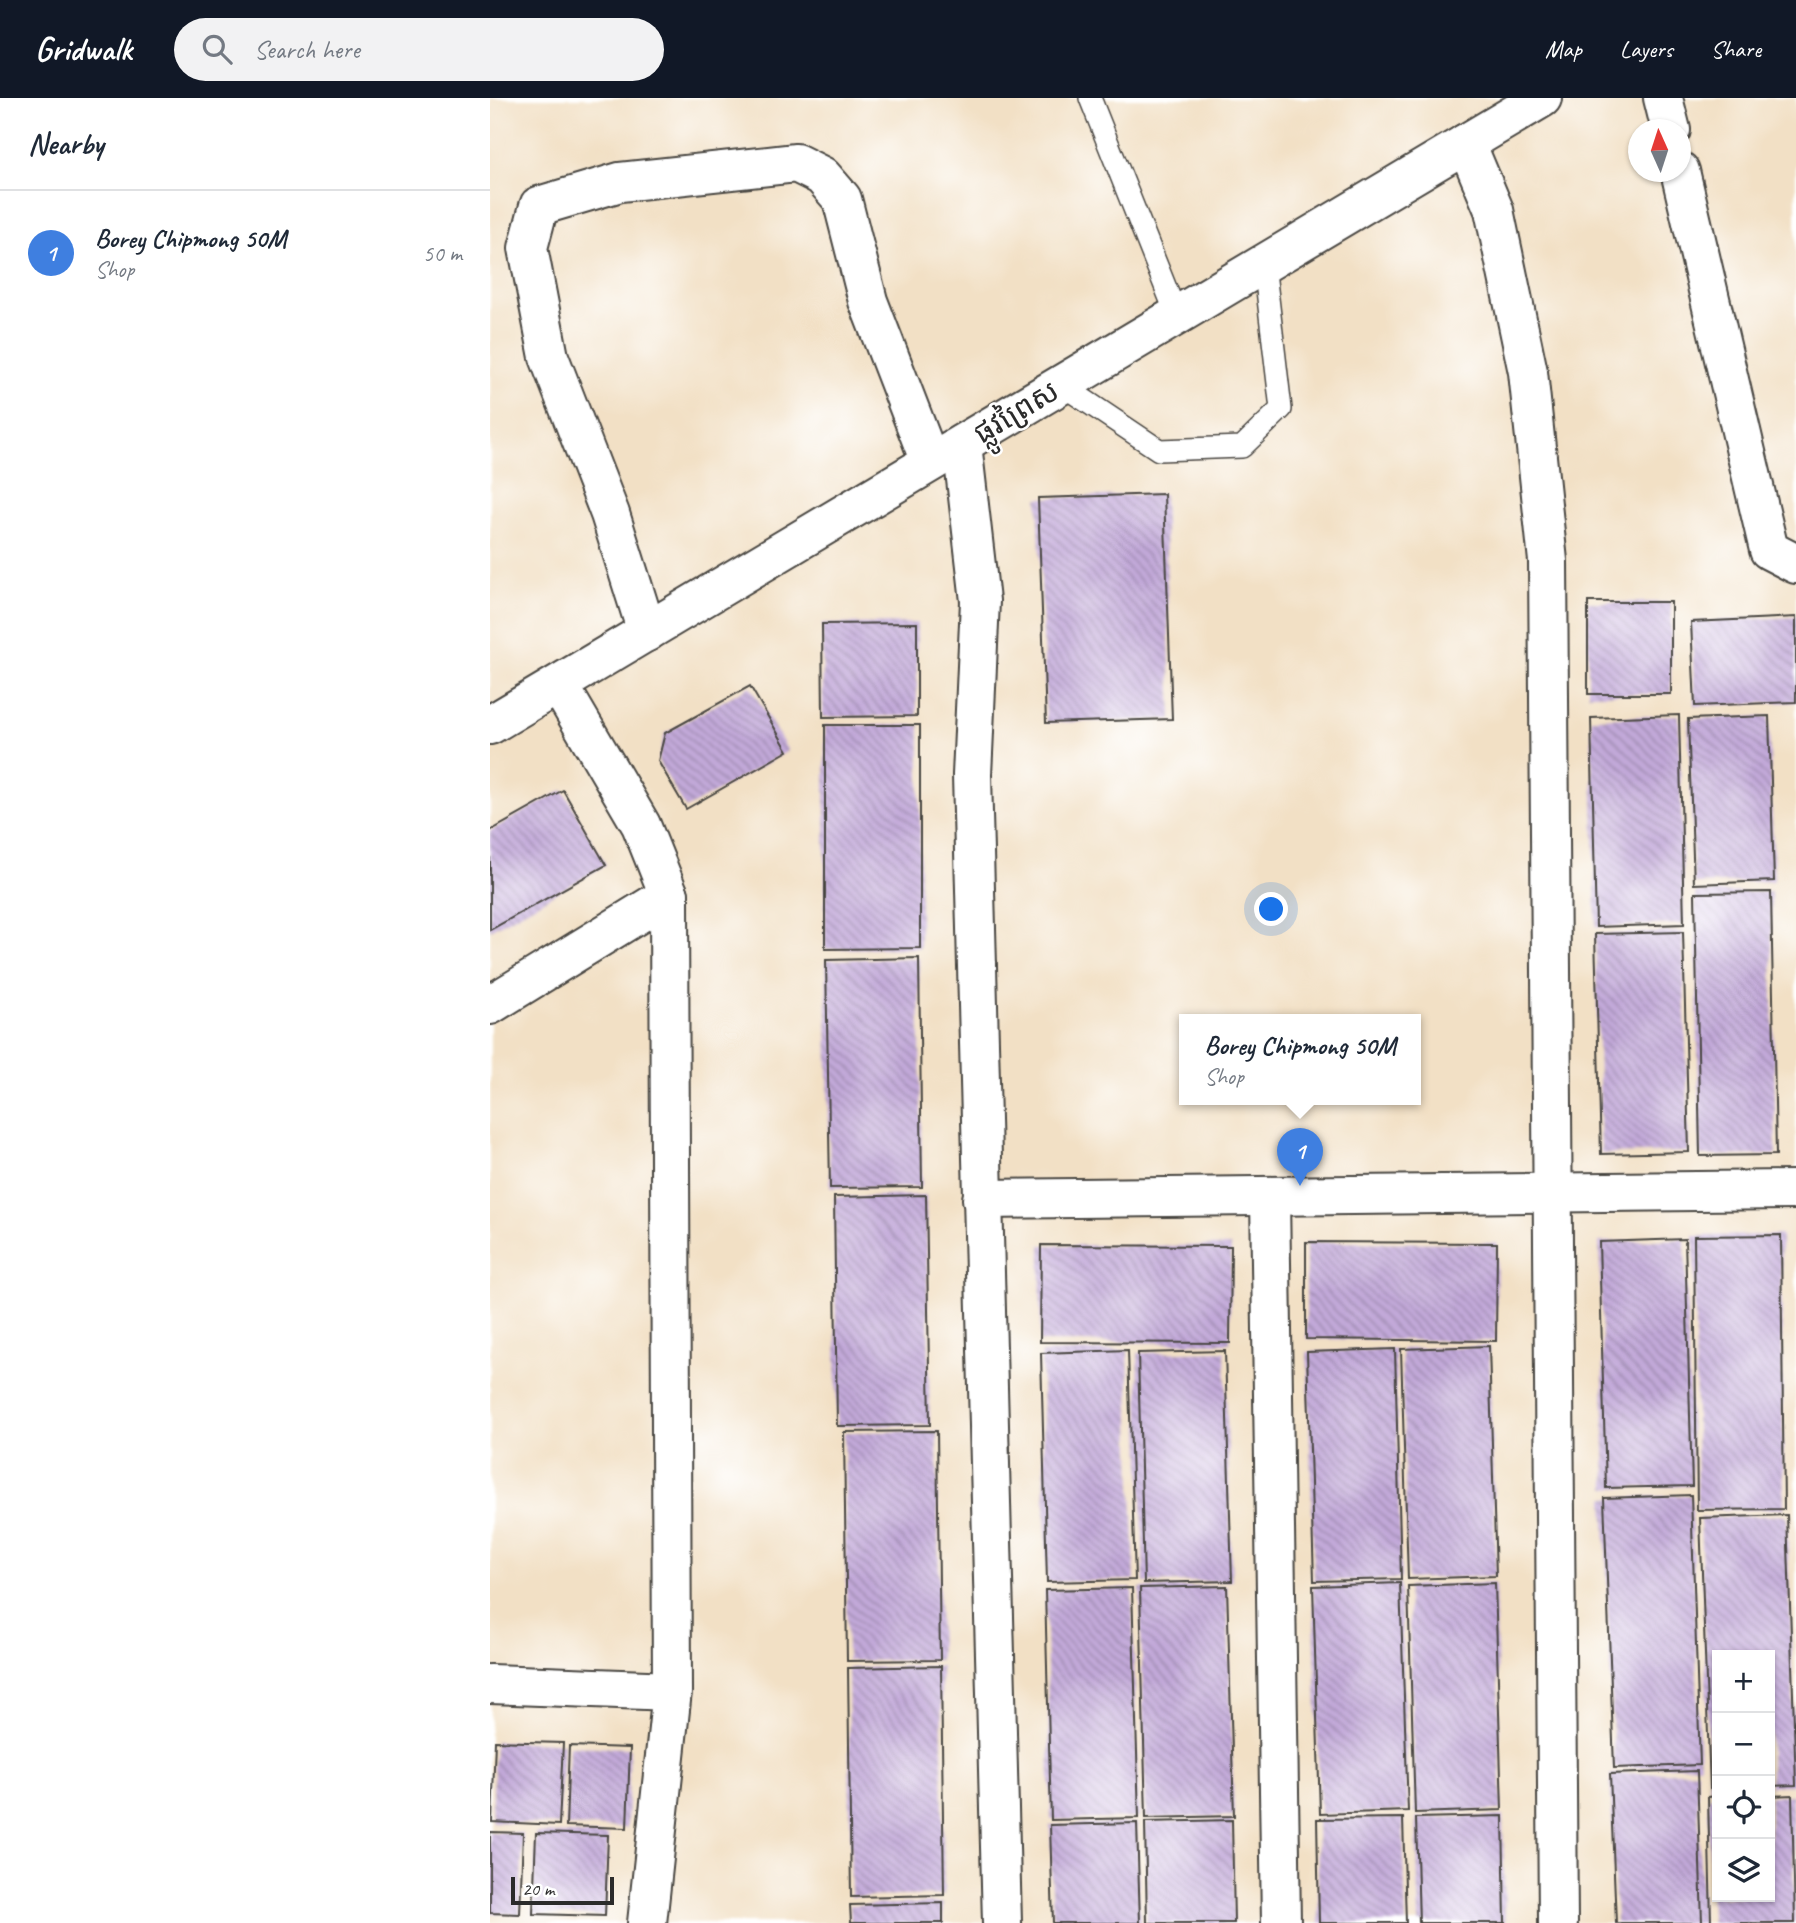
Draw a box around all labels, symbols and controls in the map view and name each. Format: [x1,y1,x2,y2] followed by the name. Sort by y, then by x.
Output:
[174,18,664,81] search box
[35,28,132,70] text: Gridwalk
[198,30,236,68] icon: search
[254,33,360,66] text: Search here
[1545,34,1582,64] text: Map
[1620,34,1673,64] text: Layers
[1711,34,1761,64] text: Share
[1628,119,1691,182] north arrow
[28,125,104,163] text: Nearby
[95,222,286,255] text: Borey Chipmong 50M
[46,239,56,268] text: 1
[423,239,462,268] text: 50 m
[95,255,134,284] text: Shop
[966,372,1069,458] street label: ផ្លូវព្រៃស
[1254,892,1288,926] your location
[1179,1014,1421,1105] popup
[1205,1029,1395,1062] text: Borey Chipmong 50M
[1205,1062,1244,1091] text: Shop
[1277,1128,1323,1186] pin: 1
[1712,1650,1775,1902] map controls
[1712,1650,1775,1713] button: +
[1712,1713,1775,1776] button: −
[1712,1776,1775,1839] button: locate
[1712,1839,1775,1902] button: layers
[511,1874,614,1906] scale bar
[522,1877,554,1901] text: 20 m

